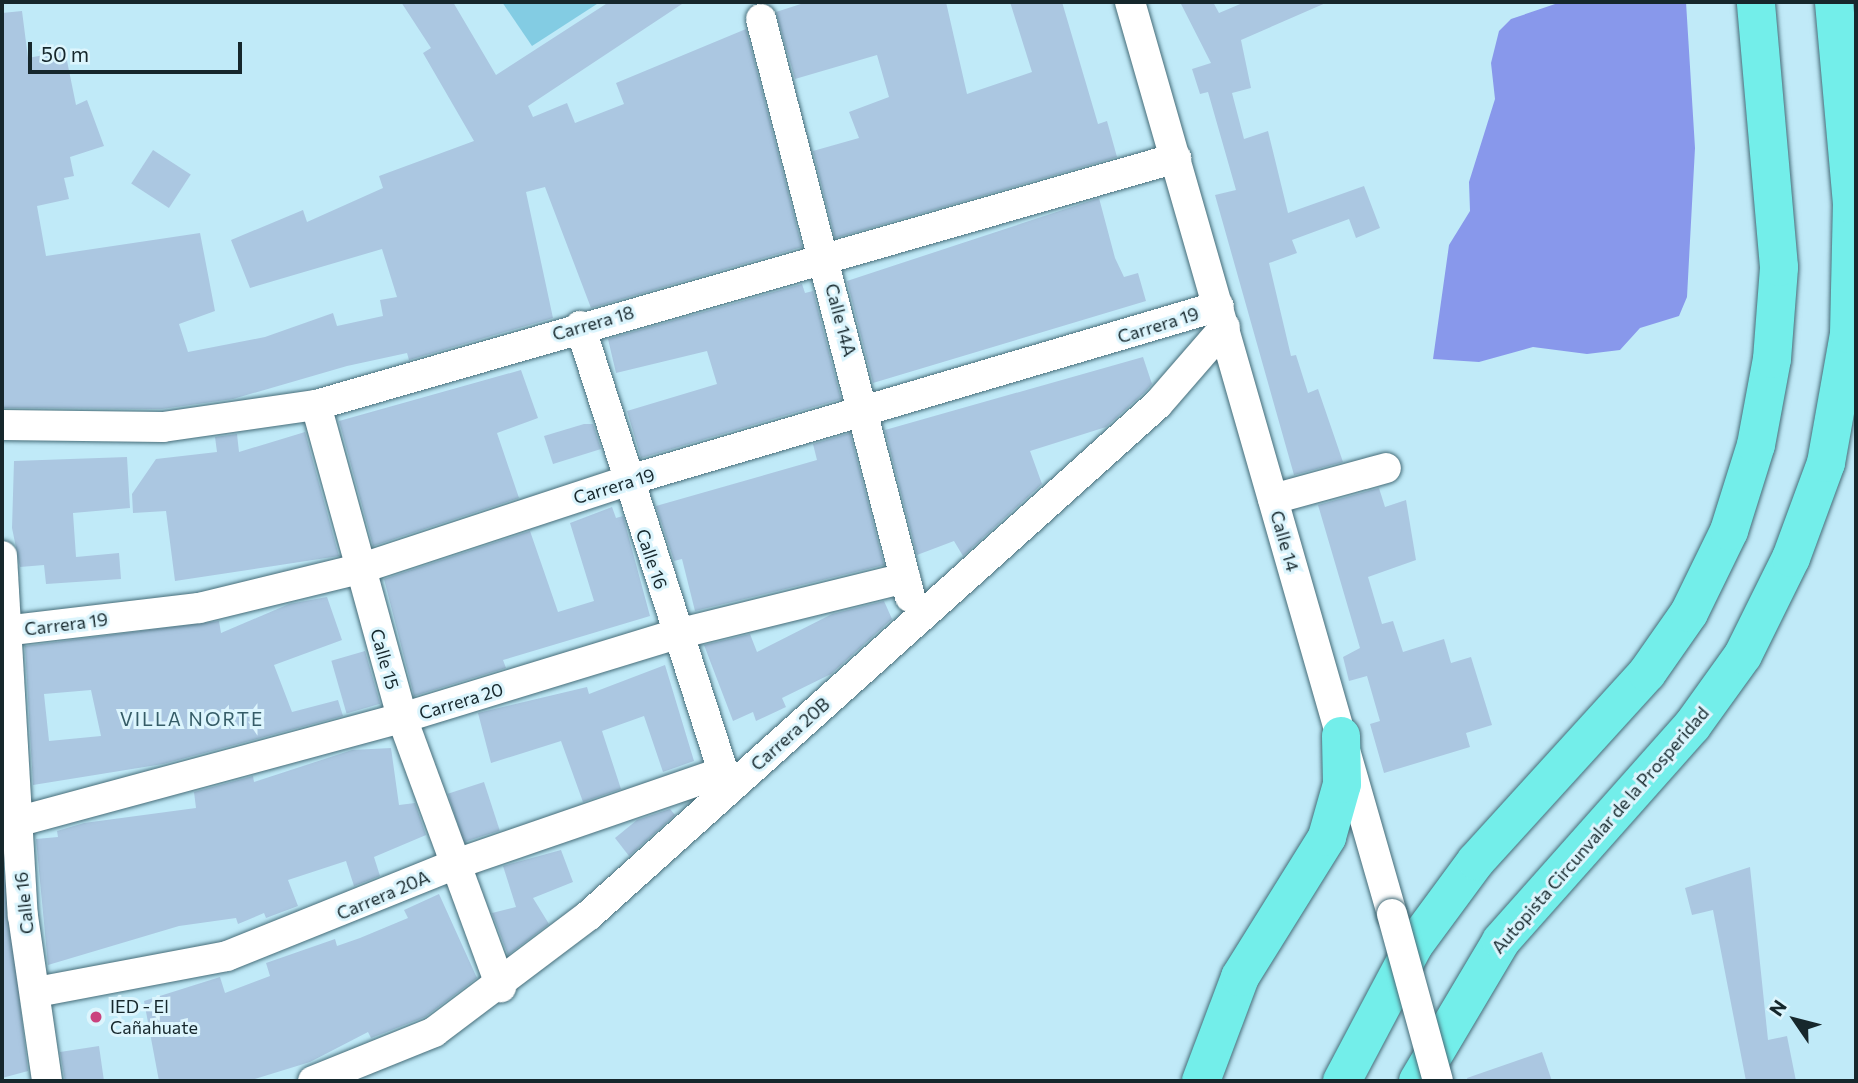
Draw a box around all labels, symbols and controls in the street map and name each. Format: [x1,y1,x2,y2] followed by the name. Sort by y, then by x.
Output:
[32,28,245,72] scale bar
[41,41,89,66] text: 50 m
[821,281,861,359] street label: Calle 14A
[550,301,636,345] street label: Carrera 18
[1115,302,1201,348] street label: Carrera 19
[571,463,657,509] street label: Carrera 19
[1266,508,1304,574] street label: Calle 14
[632,526,672,592] street label: Calle 16
[23,608,109,640] street label: Carrera 19
[366,626,404,692] street label: Calle 15
[416,678,506,724] street label: Carrera 20
[746,693,834,775] street label: Carrera 20B
[1487,702,1713,958] street label: Autopista Circunvalar de la Prosperidad
[121,708,263,730] district label: VILLA NORTE
[333,866,433,924] street label: Carrera 20A
[10,871,38,935] street label: Calle 16
[1760,985,1830,1055] north arrow
[1764,995,1791,1020] text: N
[110,996,198,1038] place label: IED - El Cañahuate
[88,1009,104,1025] marker: IED - El Cañahuate

